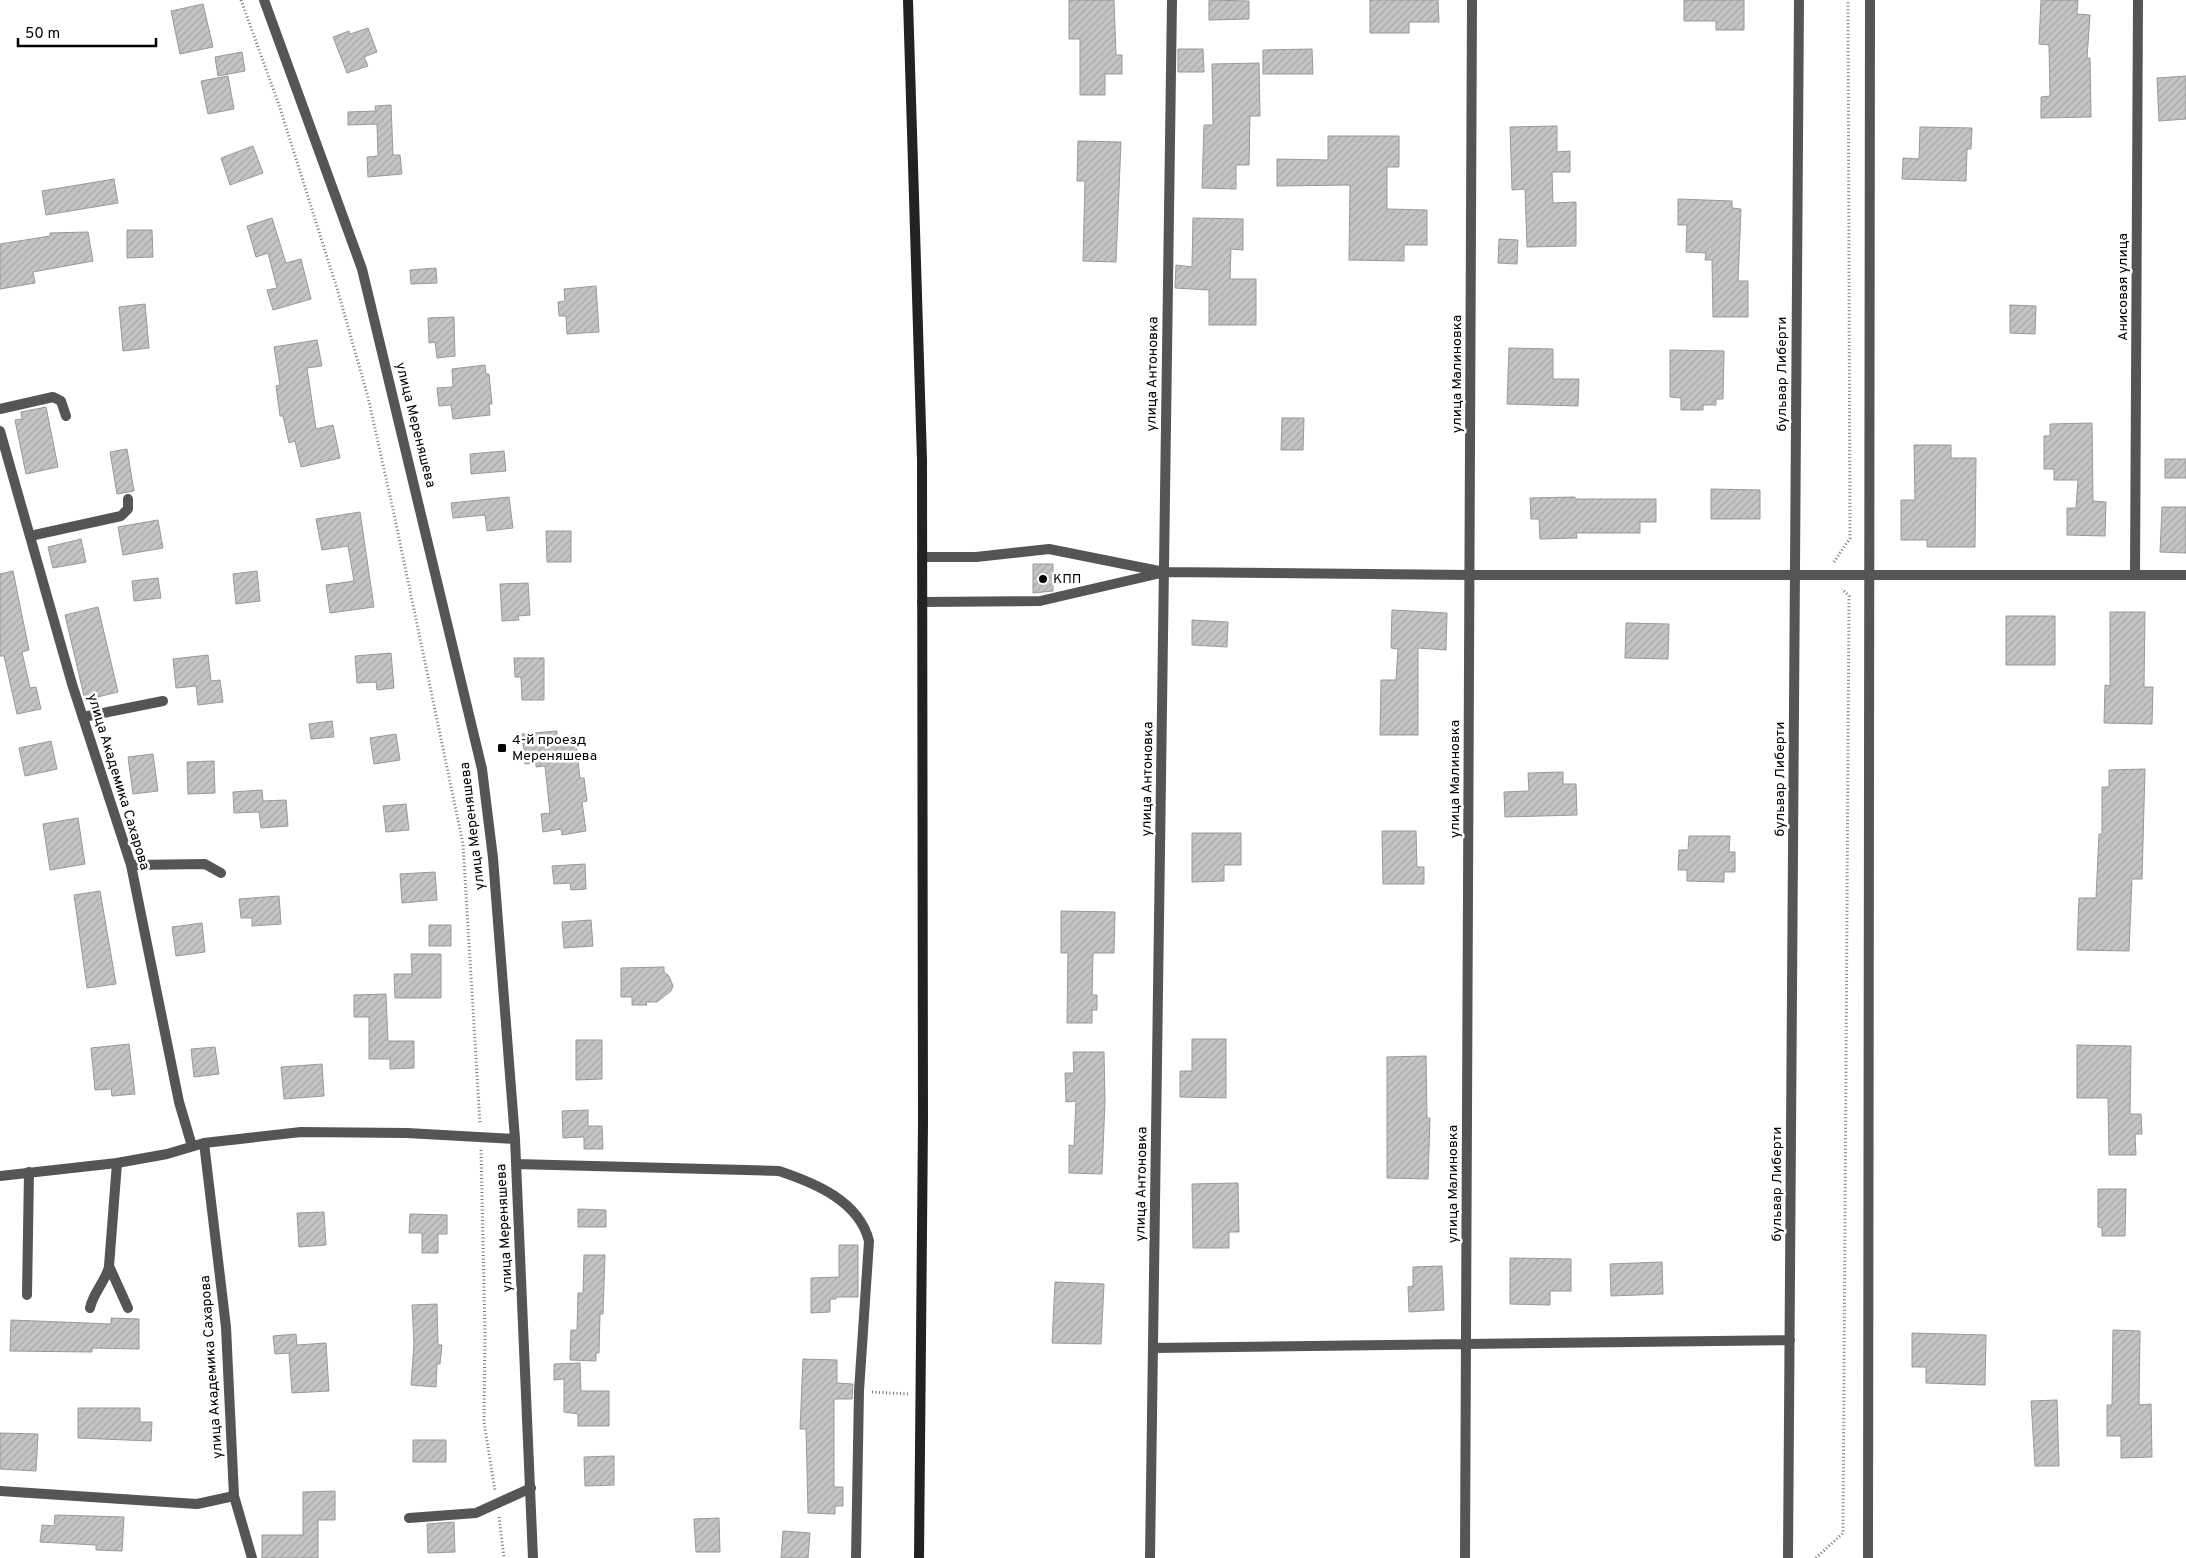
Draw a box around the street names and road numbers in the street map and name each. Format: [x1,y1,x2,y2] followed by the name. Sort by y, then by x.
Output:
[2115,233,2132,341] street label: Анисовая улица
[1449,315,1466,433] street label: улица Малиновка
[1144,317,1162,431] street label: улица Антоновка
[1774,317,1791,431] street label: бульвар Либерти
[391,361,439,489] street label: улица Мереняшева
[83,692,153,872] street label: улица Академика Сахарова
[1447,720,1464,838] street label: улица Малиновка
[1139,722,1157,836] street label: улица Антоновка
[1772,722,1789,836] street label: бульвар Либерти
[457,761,489,891] street label: улица Мереняшева
[1445,1125,1462,1243] street label: улица Малиновка
[1133,1127,1151,1241] street label: улица Антоновка
[1769,1127,1786,1241] street label: бульвар Либерти
[493,1163,517,1293] street label: улица Мереняшева
[197,1275,227,1459] street label: улица Академика Сахарова

